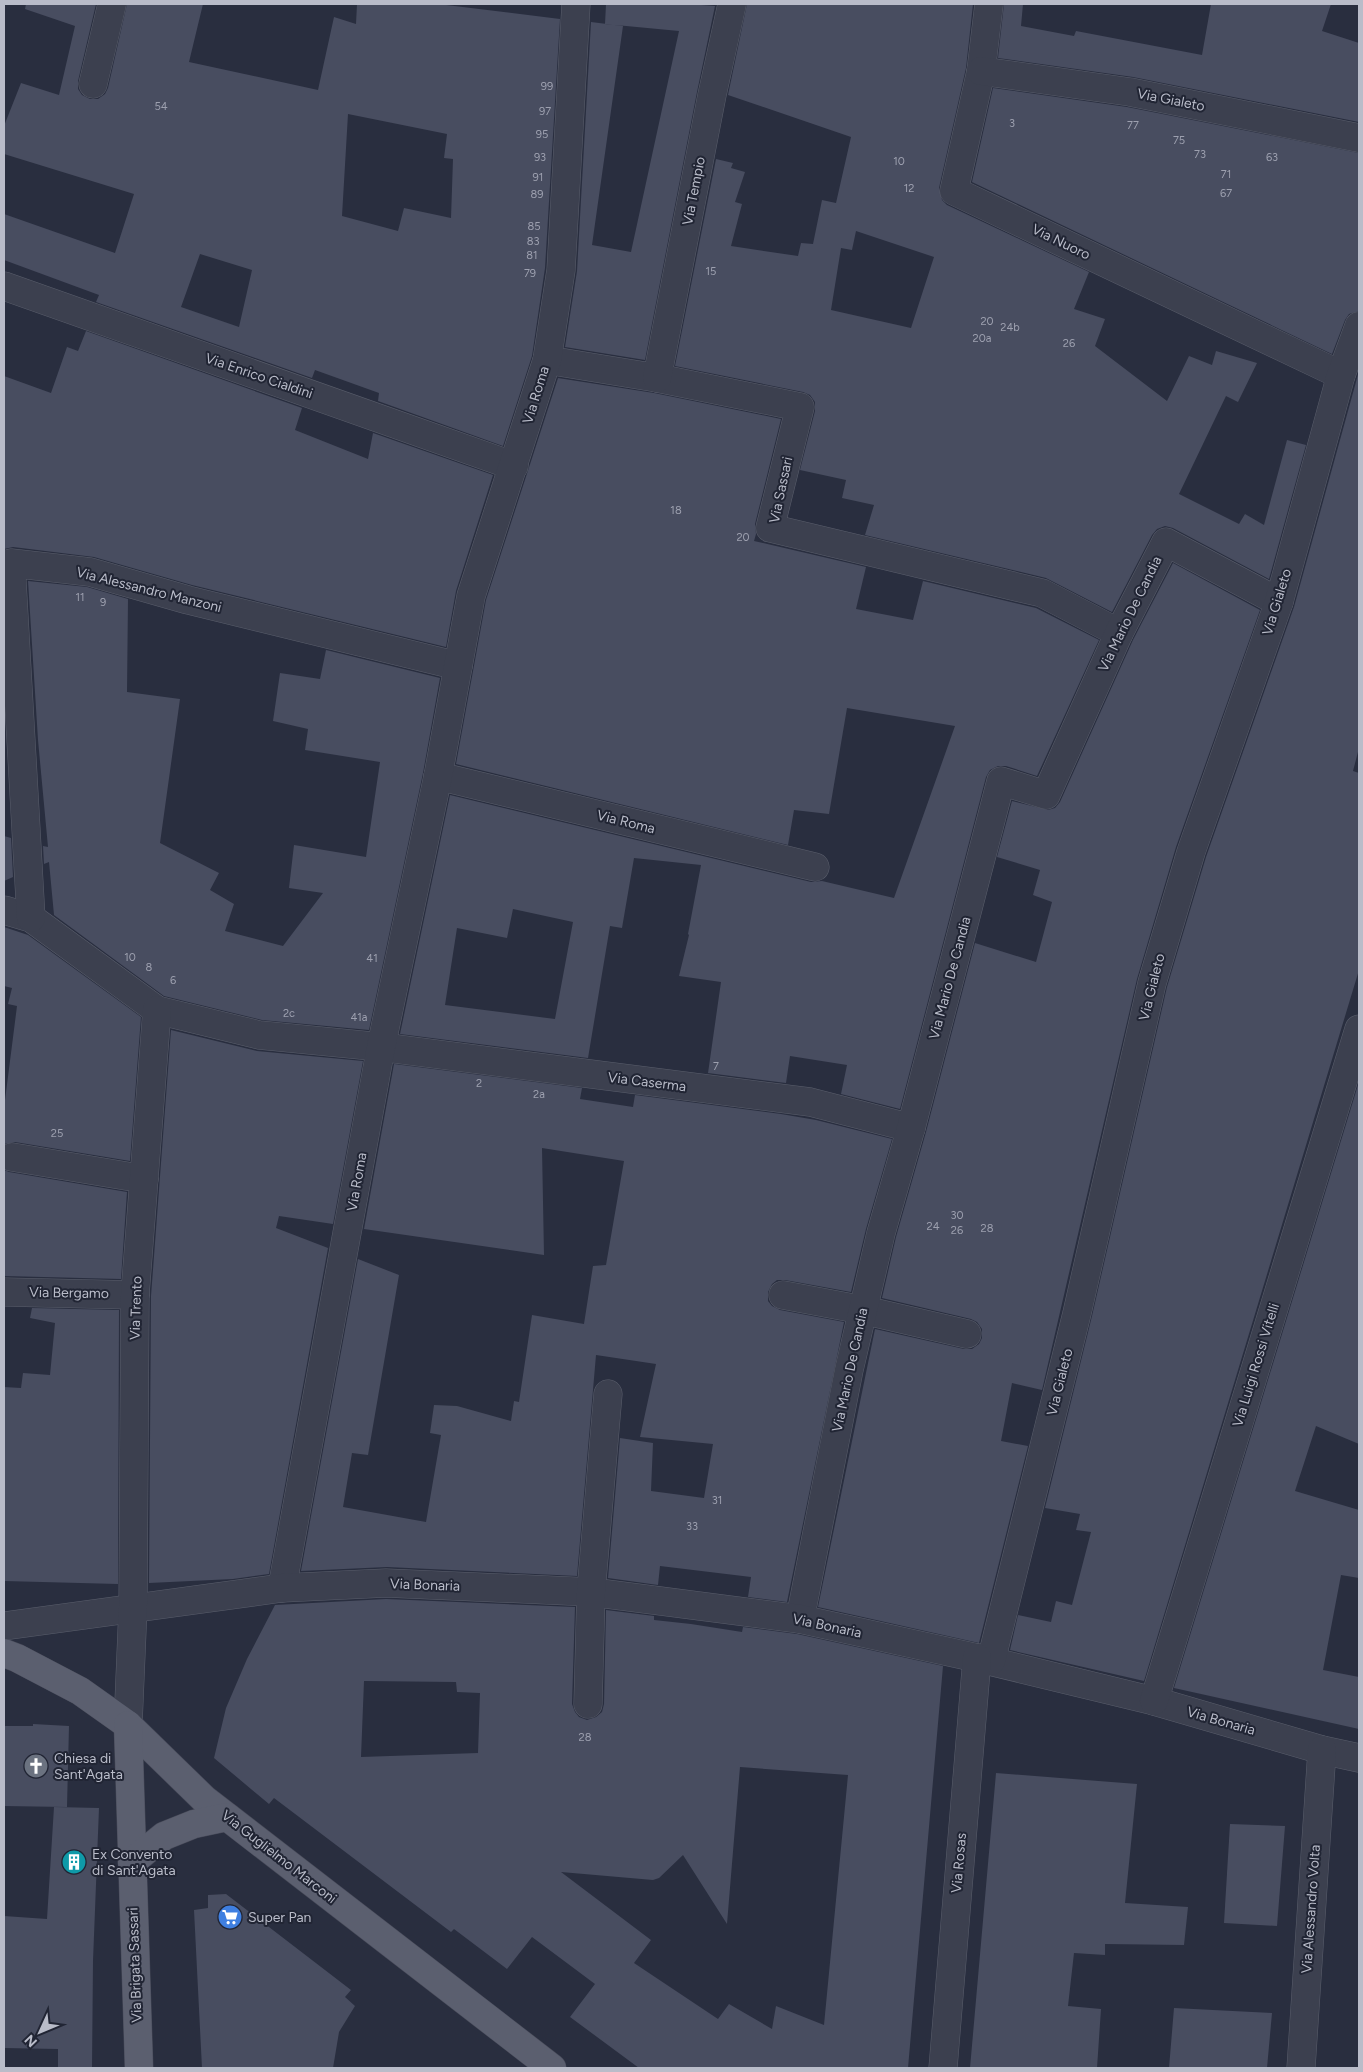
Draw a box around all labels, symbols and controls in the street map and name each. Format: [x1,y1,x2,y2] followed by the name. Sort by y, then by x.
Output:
[541,80,553,93] house number: 99
[1136,85,1206,115] street label: Via Gialeto
[154,100,168,113] house number: 54
[539,105,551,118] house number: 97
[1009,117,1015,130] house number: 3
[1127,119,1139,132] house number: 77
[536,128,548,141] house number: 95
[1173,134,1185,147] house number: 75
[1194,148,1206,161] house number: 73
[534,151,546,164] house number: 93
[1266,151,1278,164] house number: 63
[679,155,709,227] street label: Via Tempio
[893,155,905,168] house number: 10
[1221,168,1231,181] house number: 71
[533,171,543,184] house number: 91
[904,182,914,195] house number: 12
[1220,187,1232,200] house number: 67
[531,188,543,201] house number: 89
[527,220,541,233] house number: 85
[1029,221,1093,263] street label: Via Nuoro
[527,235,539,248] house number: 83
[526,249,538,262] house number: 81
[706,265,716,278] house number: 15
[524,267,536,280] house number: 79
[980,315,994,328] house number: 20
[1000,321,1020,334] house number: 24b
[973,332,991,345] house number: 20a
[1063,337,1075,350] house number: 26
[203,350,315,402] street label: Via Enrico Cialdini
[519,364,553,426] street label: Via Roma
[766,455,796,525] street label: Via Sassari
[670,504,682,517] house number: 18
[736,531,750,544] house number: 20
[1095,553,1165,675] street label: Via Mario De Candia
[75,564,223,616] street label: Via Alessandro Manzoni
[1259,567,1295,637] street label: Via Gialeto
[75,591,85,604] house number: 11
[100,596,106,609] house number: 9
[595,807,657,837] street label: Via Roma
[925,915,975,1041] street label: Via Mario De Candia
[124,951,136,964] house number: 10
[366,952,378,965] house number: 41
[1135,952,1169,1022] street label: Via Gialeto
[146,961,153,974] house number: 8
[170,974,176,987] house number: 6
[283,1007,295,1020] house number: 2c
[351,1011,367,1024] house number: 41a
[713,1060,719,1073] house number: 7
[607,1069,687,1095] street label: Via Caserma
[476,1077,482,1090] house number: 2
[533,1088,545,1101] house number: 2a
[51,1127,63,1140] house number: 25
[343,1151,371,1213] street label: Via Roma
[950,1209,964,1222] house number: 30
[927,1220,940,1233] house number: 24
[981,1222,994,1235] house number: 28
[951,1224,963,1237] house number: 26
[126,1276,146,1340] street label: Via Trento
[29,1284,109,1302] street label: Via Bergamo
[1229,1301,1283,1429] street label: Via Luigi Rossi Vitelli
[829,1306,871,1434] street label: Via Mario De Candia
[1043,1347,1077,1417] street label: Via Gialeto
[712,1494,722,1507] house number: 31
[686,1520,698,1533] house number: 33
[390,1575,460,1595] street label: Via Bonaria
[791,1610,863,1642] street label: Via Bonaria
[1185,1703,1257,1739] street label: Via Bonaria
[579,1731,592,1744] house number: 28
[54,1750,123,1783] place label: Chiesa di Sant'Agata
[23,1753,49,1779] church icon: Chiesa di Sant'Agata
[218,1807,340,1907] street label: Via Guglielmo Marconi
[948,1832,970,1894] street label: Via Rosas
[1298,1844,1324,1974] street label: Via Alessandro Volta
[92,1846,176,1879] place label: Ex Convento di Sant'Agata
[61,1849,87,1875] building icon: Ex Convento di Sant'Agata
[217,1904,243,1930] supermarket icon: Super Pan
[124,1907,146,2023] street label: Via Brigata Sassari
[248,1909,312,1926] place label: Super Pan
[15,2007,65,2057] north arrow
[21,2031,41,2050] text: N

